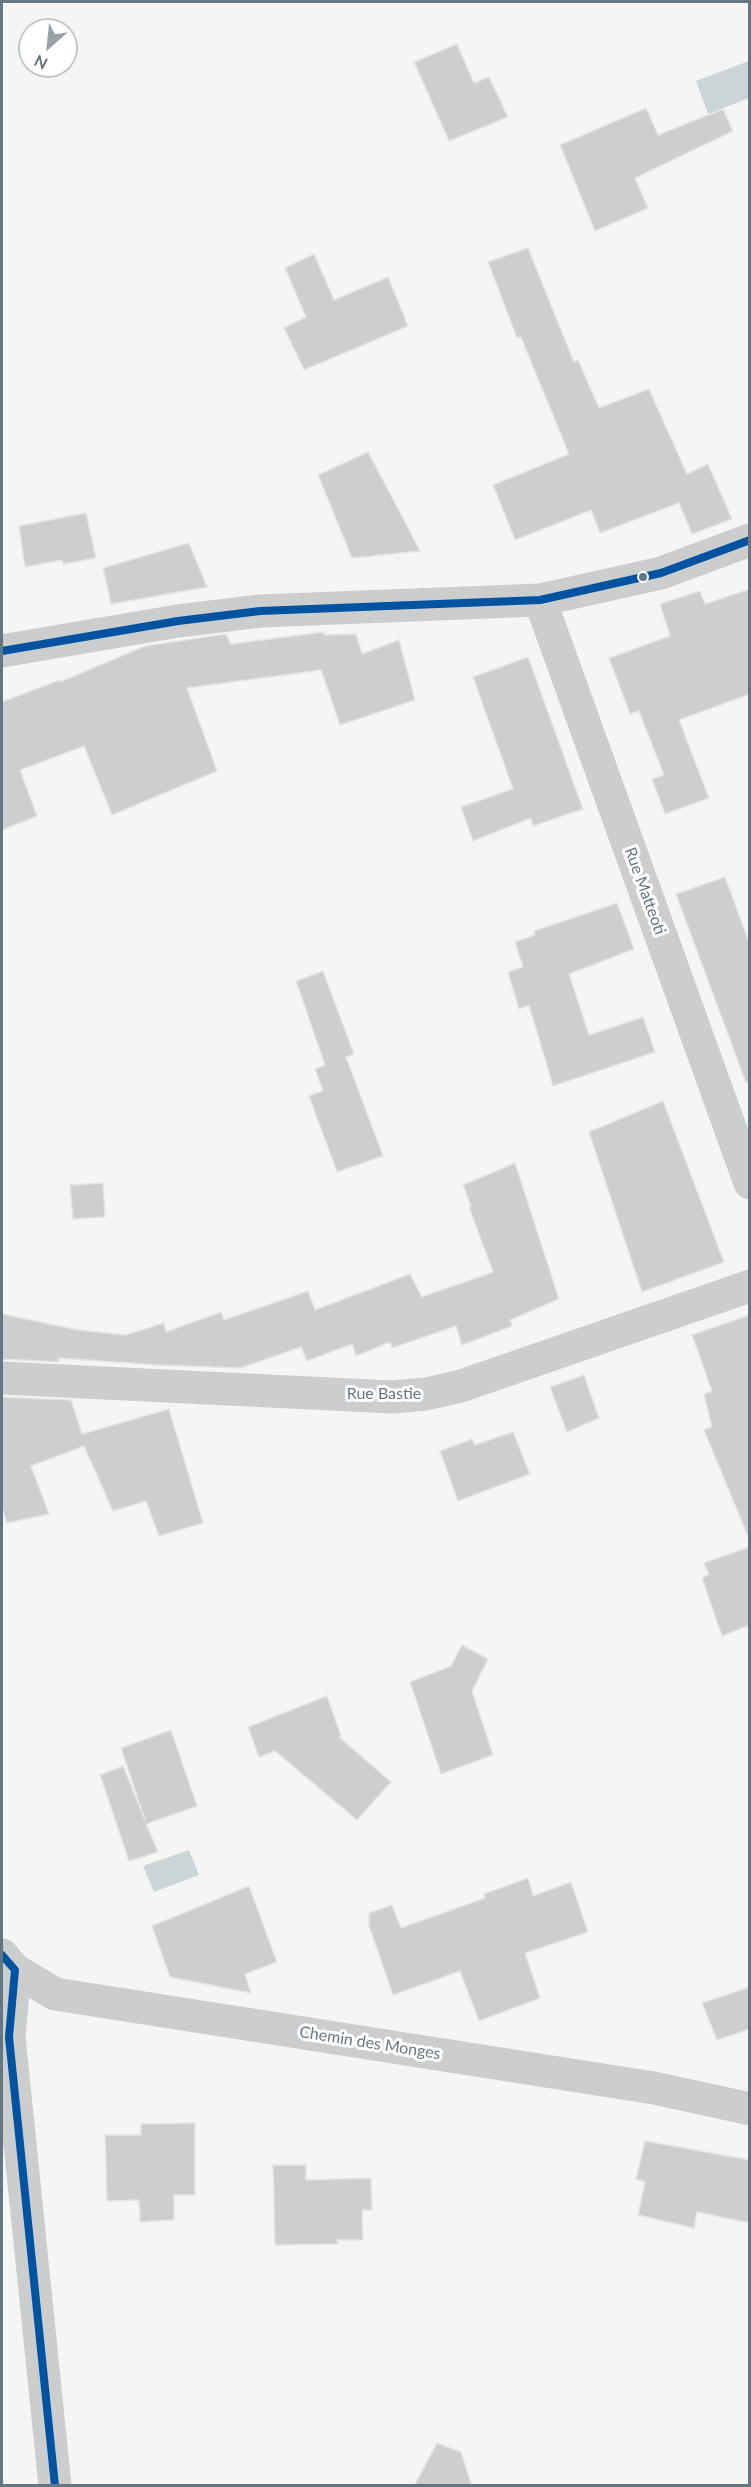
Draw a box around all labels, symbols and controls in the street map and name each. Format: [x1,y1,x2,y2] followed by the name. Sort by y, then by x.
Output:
[18,18,78,78] north arrow
[31,51,50,74] text: N
[637,571,649,583] unlabelled marker
[620,845,670,937] street label: Rue Matteoti
[347,1384,421,1404] street label: Rue Bastie
[298,2022,442,2064] street label: Chemin des Monges

